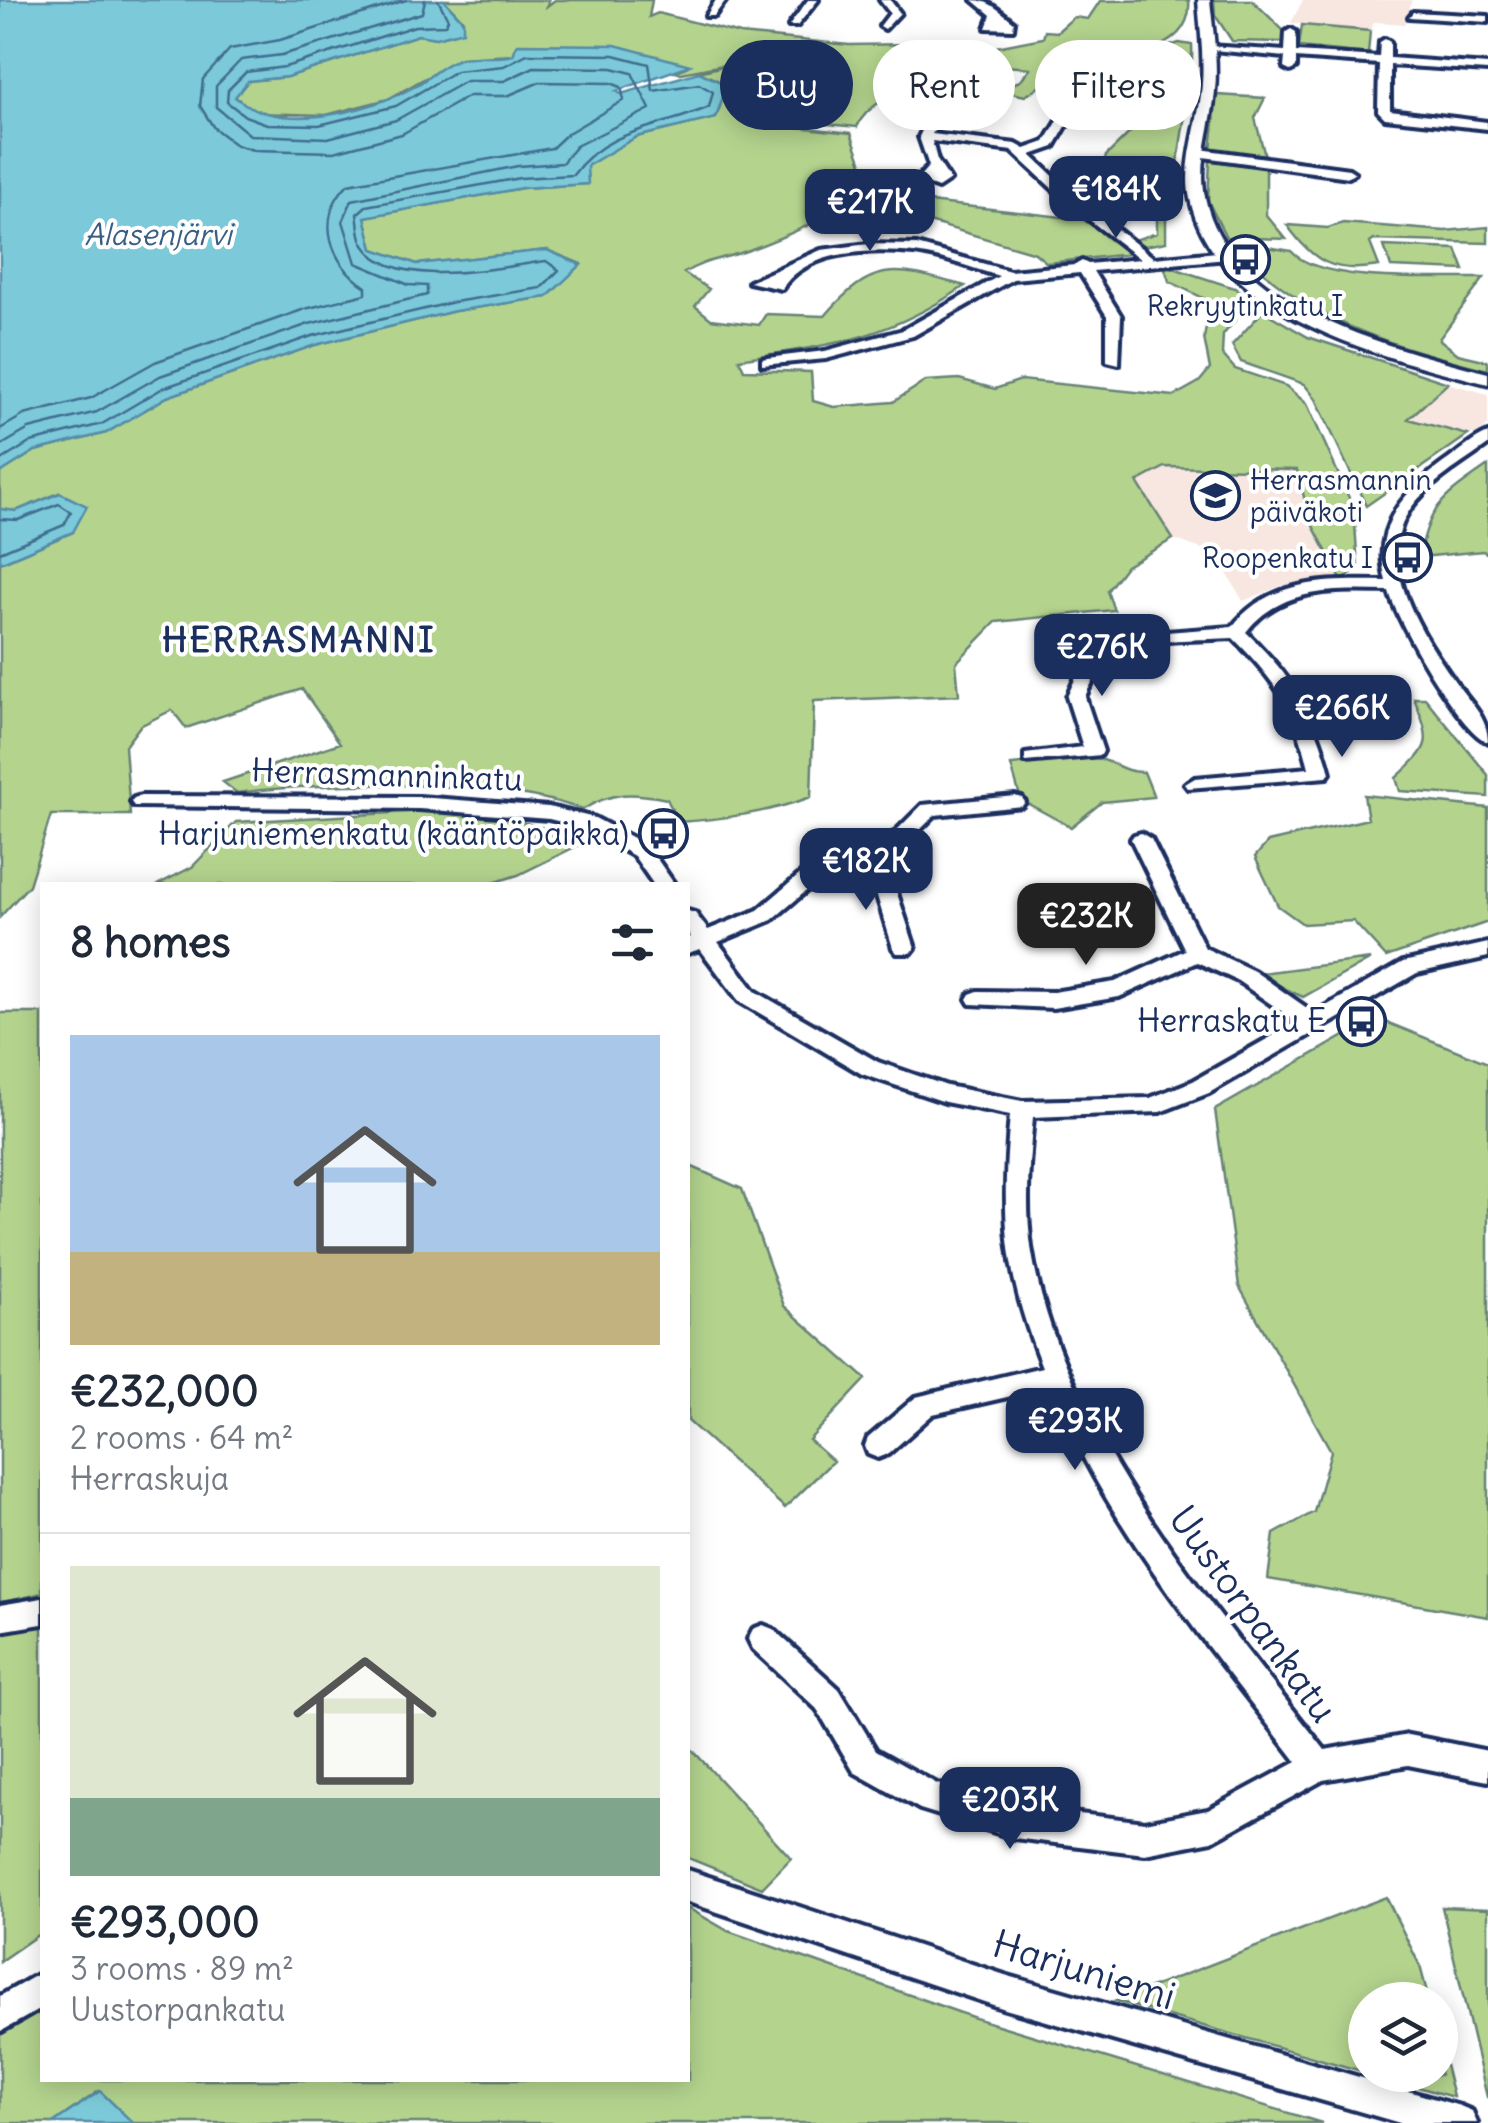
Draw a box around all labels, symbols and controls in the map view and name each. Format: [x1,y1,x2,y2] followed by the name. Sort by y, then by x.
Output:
[720,40,853,130] chip: Buy
[873,40,1015,130] chip: Rent
[1035,40,1201,130] chip: Filters
[1046,156,1186,241] pin: €184K
[1071,168,1161,209] text: €184K
[800,169,940,254] pin: €217K
[827,181,913,222] text: €217K
[84,215,235,253] water label: Alasenjärvi
[1219,233,1271,285] bus stop icon: Rekryytinkatu I
[1147,288,1343,324] place label: Rekryytinkatu I
[1250,462,1432,530] place label: Herrasmannin päiväkoti
[1189,470,1241,522] school or university icon: Herrasmannin päiväkoti
[1382,532,1434,584] bus stop icon: Roopenkatu I
[1202,540,1373,576] place label: Roopenkatu I
[1032,614,1172,699] pin: €276K
[162,617,436,661] district label: HERRASMANNI
[1056,626,1148,667] text: €276K
[1272,675,1412,760] pin: €266K
[1295,687,1389,728] text: €266K
[251,749,523,800] street label: Herrasmanninkatu
[638,808,690,860] bus stop icon: Harjuniemenkatu (kääntöpaikka)
[158,813,629,854] place label: Harjuniemenkatu (kääntöpaikka)
[796,828,936,913] pin: €182K
[822,840,910,881] text: €182K
[1016,883,1156,968] pin: €232K
[1039,895,1133,936] text: €232K
[605,915,660,970] icon: filters
[70,916,231,968] text: 8 homes
[1335,995,1387,1047] bus stop icon: Herraskatu E
[1137,1000,1326,1041] place label: Herraskatu E
[275,1100,455,1280] icon: home
[70,1365,259,1417] text: €232,000
[1005,1388,1145,1473] pin: €293K
[1028,1400,1122,1441] text: €293K
[70,1417,293,1458] text: 2 rooms · 64 m²
[70,1458,229,1499] text: Herraskuja
[1159,1496,1348,1731] street label: Uustorpankatu
[275,1631,455,1811] icon: home
[940,1767,1080,1852] pin: €203K
[961,1779,1059,1820] text: €203K
[70,1896,260,1948] text: €293,000
[987,1920,1181,2019] street label: Harjuniemi
[70,1948,294,1989] text: 3 rooms · 89 m²
[1348,1982,1458,2092] map controls
[1348,1982,1458,2092] button: layers
[70,1989,285,2030] text: Uustorpankatu

